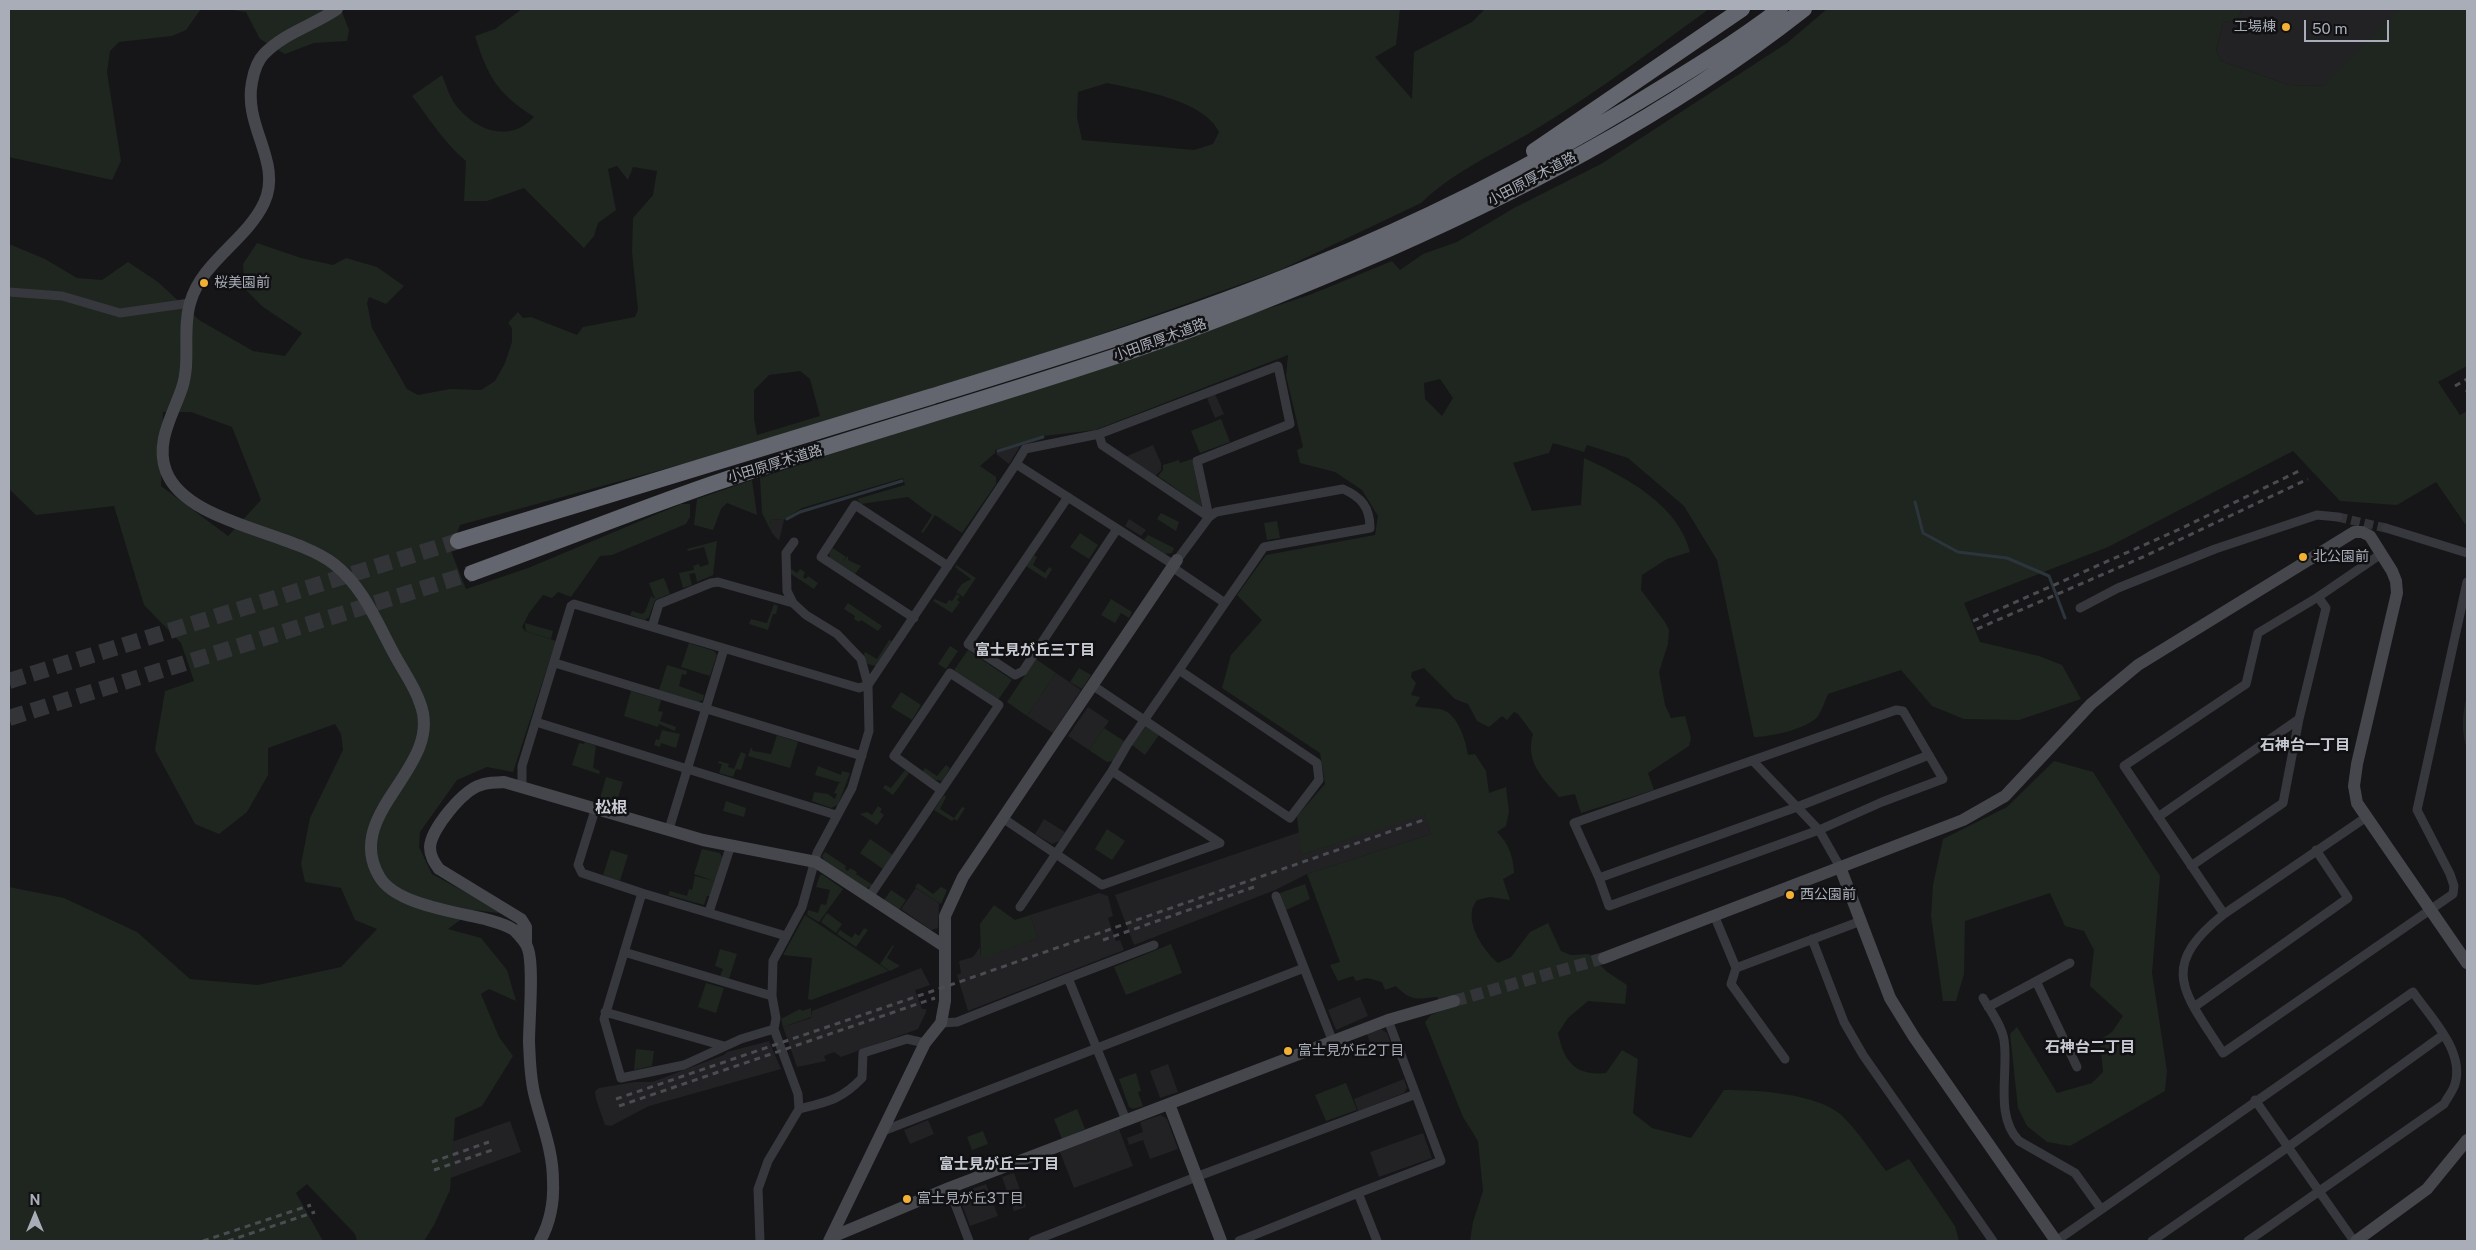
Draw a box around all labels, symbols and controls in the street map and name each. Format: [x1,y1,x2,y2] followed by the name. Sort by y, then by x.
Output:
[2306,10,2391,42] scale bar
[2234,19,2276,35] place label: 工場棟
[2312,20,2347,37] text: 50 m
[2280,21,2292,33] marker: 工場棟
[1485,149,1579,209] street label: 小田原厚木道路
[214,275,270,291] place label: 桜美園前
[198,277,210,289] marker: 桜美園前
[1111,315,1209,365] street label: 小田原厚木道路
[726,442,824,486] street label: 小田原厚木道路
[2313,549,2369,565] place label: 北公園前
[2297,551,2309,563] marker: 北公園前
[975,641,1095,659] district label: 富士見が丘三丁目
[2260,736,2350,754] district label: 石神台一丁目
[595,798,627,818] district label: 松根
[1800,887,1856,903] place label: 西公園前
[1784,889,1796,901] marker: 西公園前
[2045,1038,2135,1056] district label: 石神台二丁目
[1298,1043,1404,1059] place label: 富士見が丘2丁目
[1282,1045,1294,1057] marker: 富士見が丘2丁目
[939,1155,1059,1173] district label: 富士見が丘二丁目
[10,1190,60,1240] north arrow
[917,1191,1024,1207] place label: 富士見が丘3丁目
[30,1192,40,1208] text: N
[901,1193,913,1205] marker: 富士見が丘3丁目

